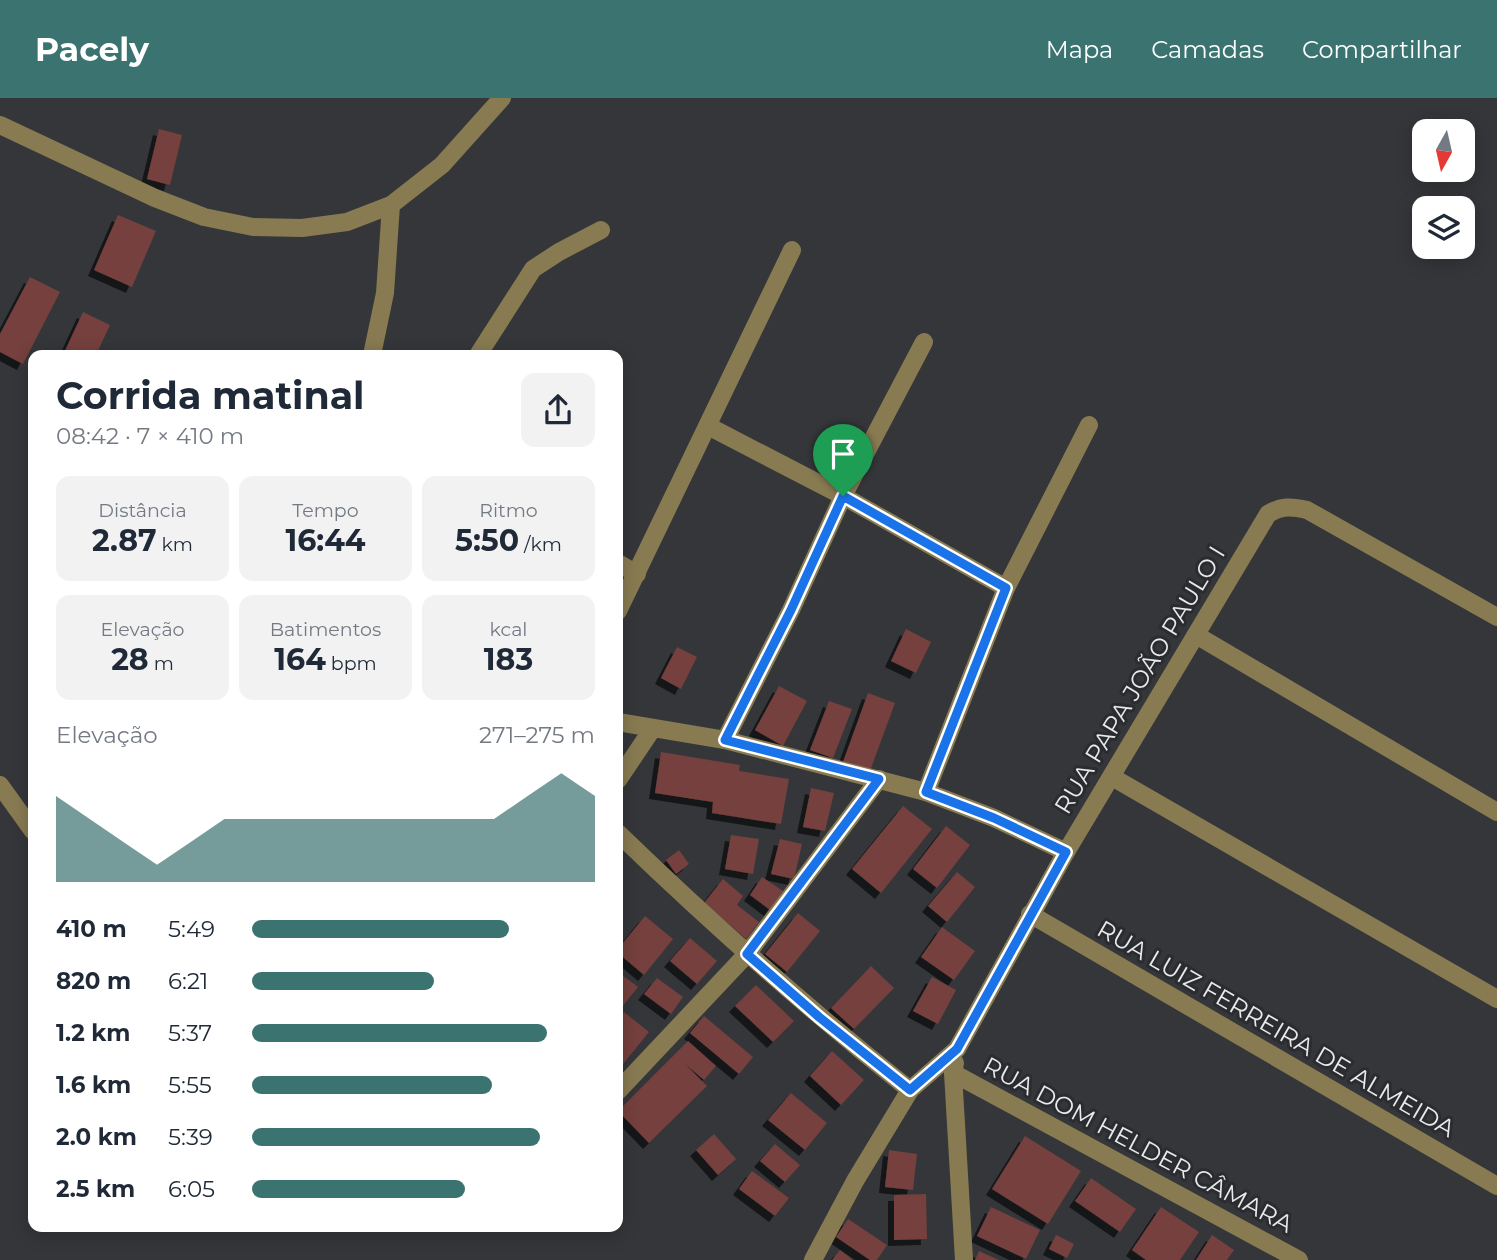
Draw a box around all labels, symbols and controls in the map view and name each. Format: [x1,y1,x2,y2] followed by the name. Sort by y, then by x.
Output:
[35,29,149,69] text: Pacely
[1046,35,1113,64] text: Mapa
[1151,35,1264,64] text: Camadas
[1302,35,1462,64] text: Compartilhar
[1412,119,1475,182] north arrow
[1412,119,1475,259] map controls
[1412,196,1475,259] button: layers
[56,372,365,419] text: Corrida matinal
[521,373,595,447] button: share
[56,422,244,450] text: 08:42 · 7 × 410 m
[813,424,873,496] pin
[824,435,862,473] icon: arrive
[98,499,187,522] text: Distância
[292,499,359,522] text: Tempo
[479,499,538,522] text: Ritmo
[92,522,157,559] text: 2.87
[285,522,366,559] text: 16:44
[455,522,519,559] text: 5:50
[157,533,193,556] text: km
[519,533,562,556] text: /km
[1048,541,1231,819] street label: RUA PAPA JOÃO PAULO I
[100,618,185,641] text: Elevação
[270,618,381,641] text: Batimentos
[490,618,527,641] text: kcal
[111,641,149,678] text: 28
[274,641,326,678] text: 164
[484,641,533,678] text: 183
[149,652,174,675] text: m
[326,652,377,675] text: bpm
[56,721,158,749] text: Elevação
[479,721,595,749] text: 271–275 m
[1092,914,1461,1144] street label: RUA LUIZ FERREIRA DE ALMEIDA
[56,915,127,943] text: 410 m
[168,915,215,943] text: 5:49
[56,967,131,995] text: 820 m
[168,967,208,995] text: 6:21
[56,1019,130,1047] text: 1.2 km
[168,1019,212,1047] text: 5:37
[979,1050,1299,1239] street label: RUA DOM HELDER CÂMARA
[56,1071,131,1099] text: 1.6 km
[168,1071,212,1099] text: 5:55
[56,1123,137,1151] text: 2.0 km
[168,1123,213,1151] text: 5:39
[56,1175,135,1203] text: 2.5 km
[168,1175,215,1203] text: 6:05

